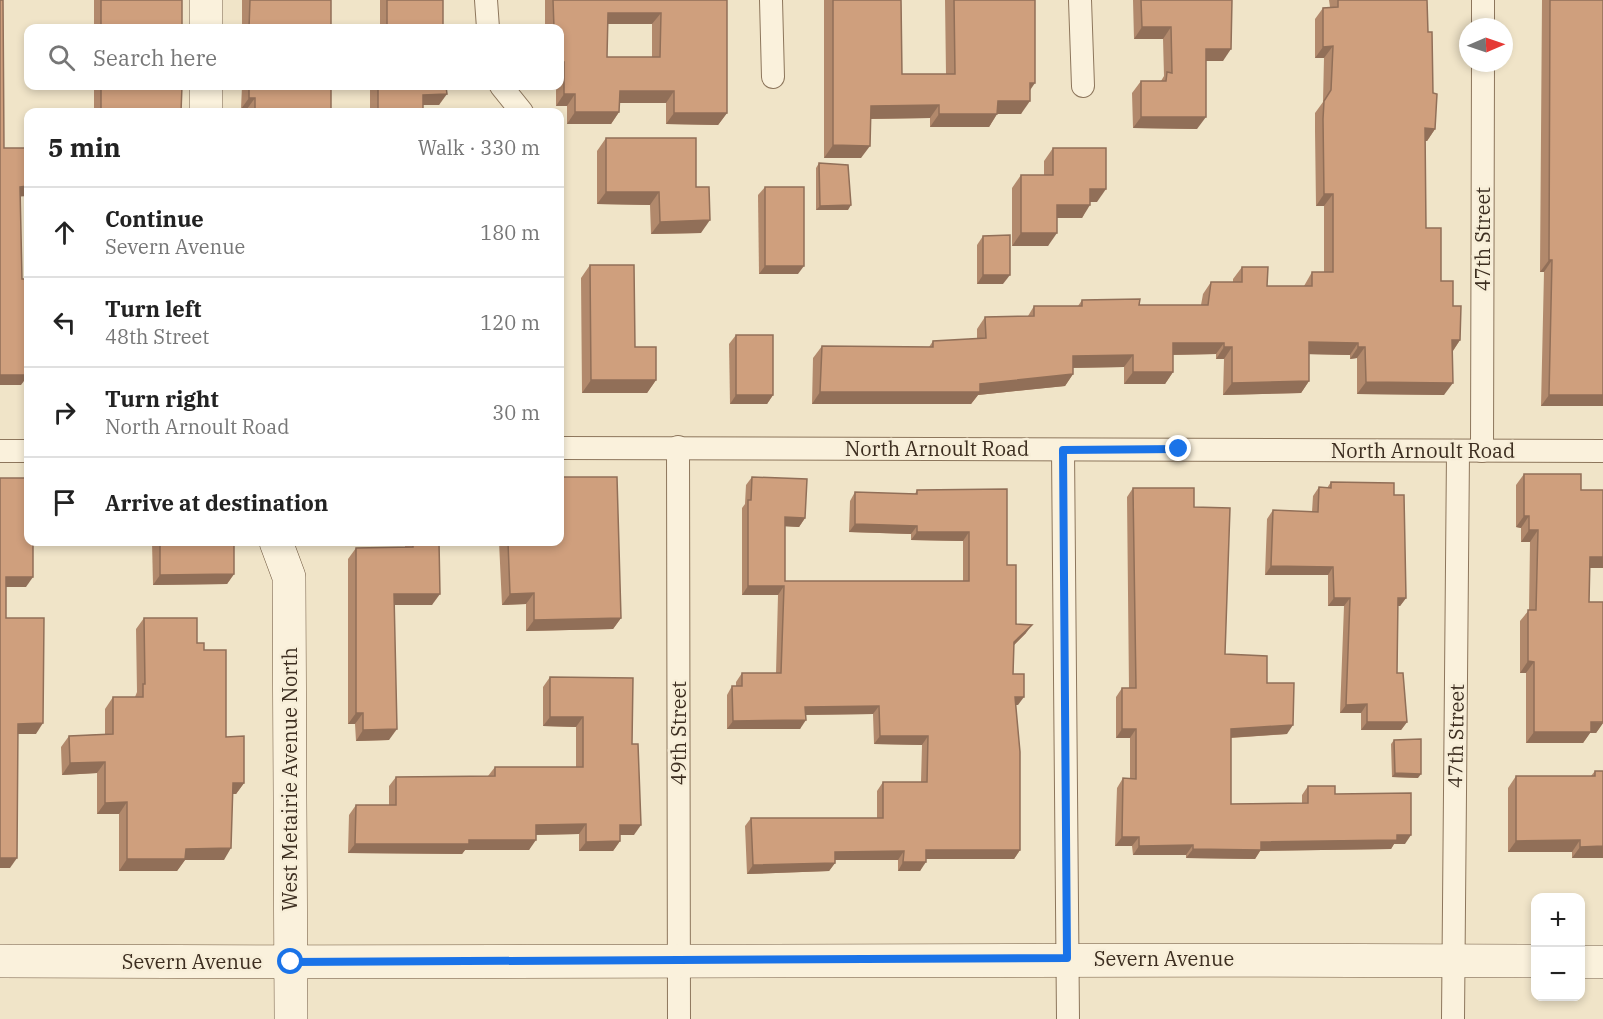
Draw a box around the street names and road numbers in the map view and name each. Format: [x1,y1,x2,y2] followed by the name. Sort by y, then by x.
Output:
[1469,187,1496,291] street label: 47th Street
[845,435,1029,462] street label: North Arnoult Road
[1331,437,1515,464] street label: North Arnoult Road
[276,647,303,911] street label: West Metairie Avenue North
[665,681,692,785] street label: 49th Street
[1441,684,1470,788] street label: 47th Street
[1094,945,1234,972] street label: Severn Avenue
[122,948,262,975] street label: Severn Avenue

